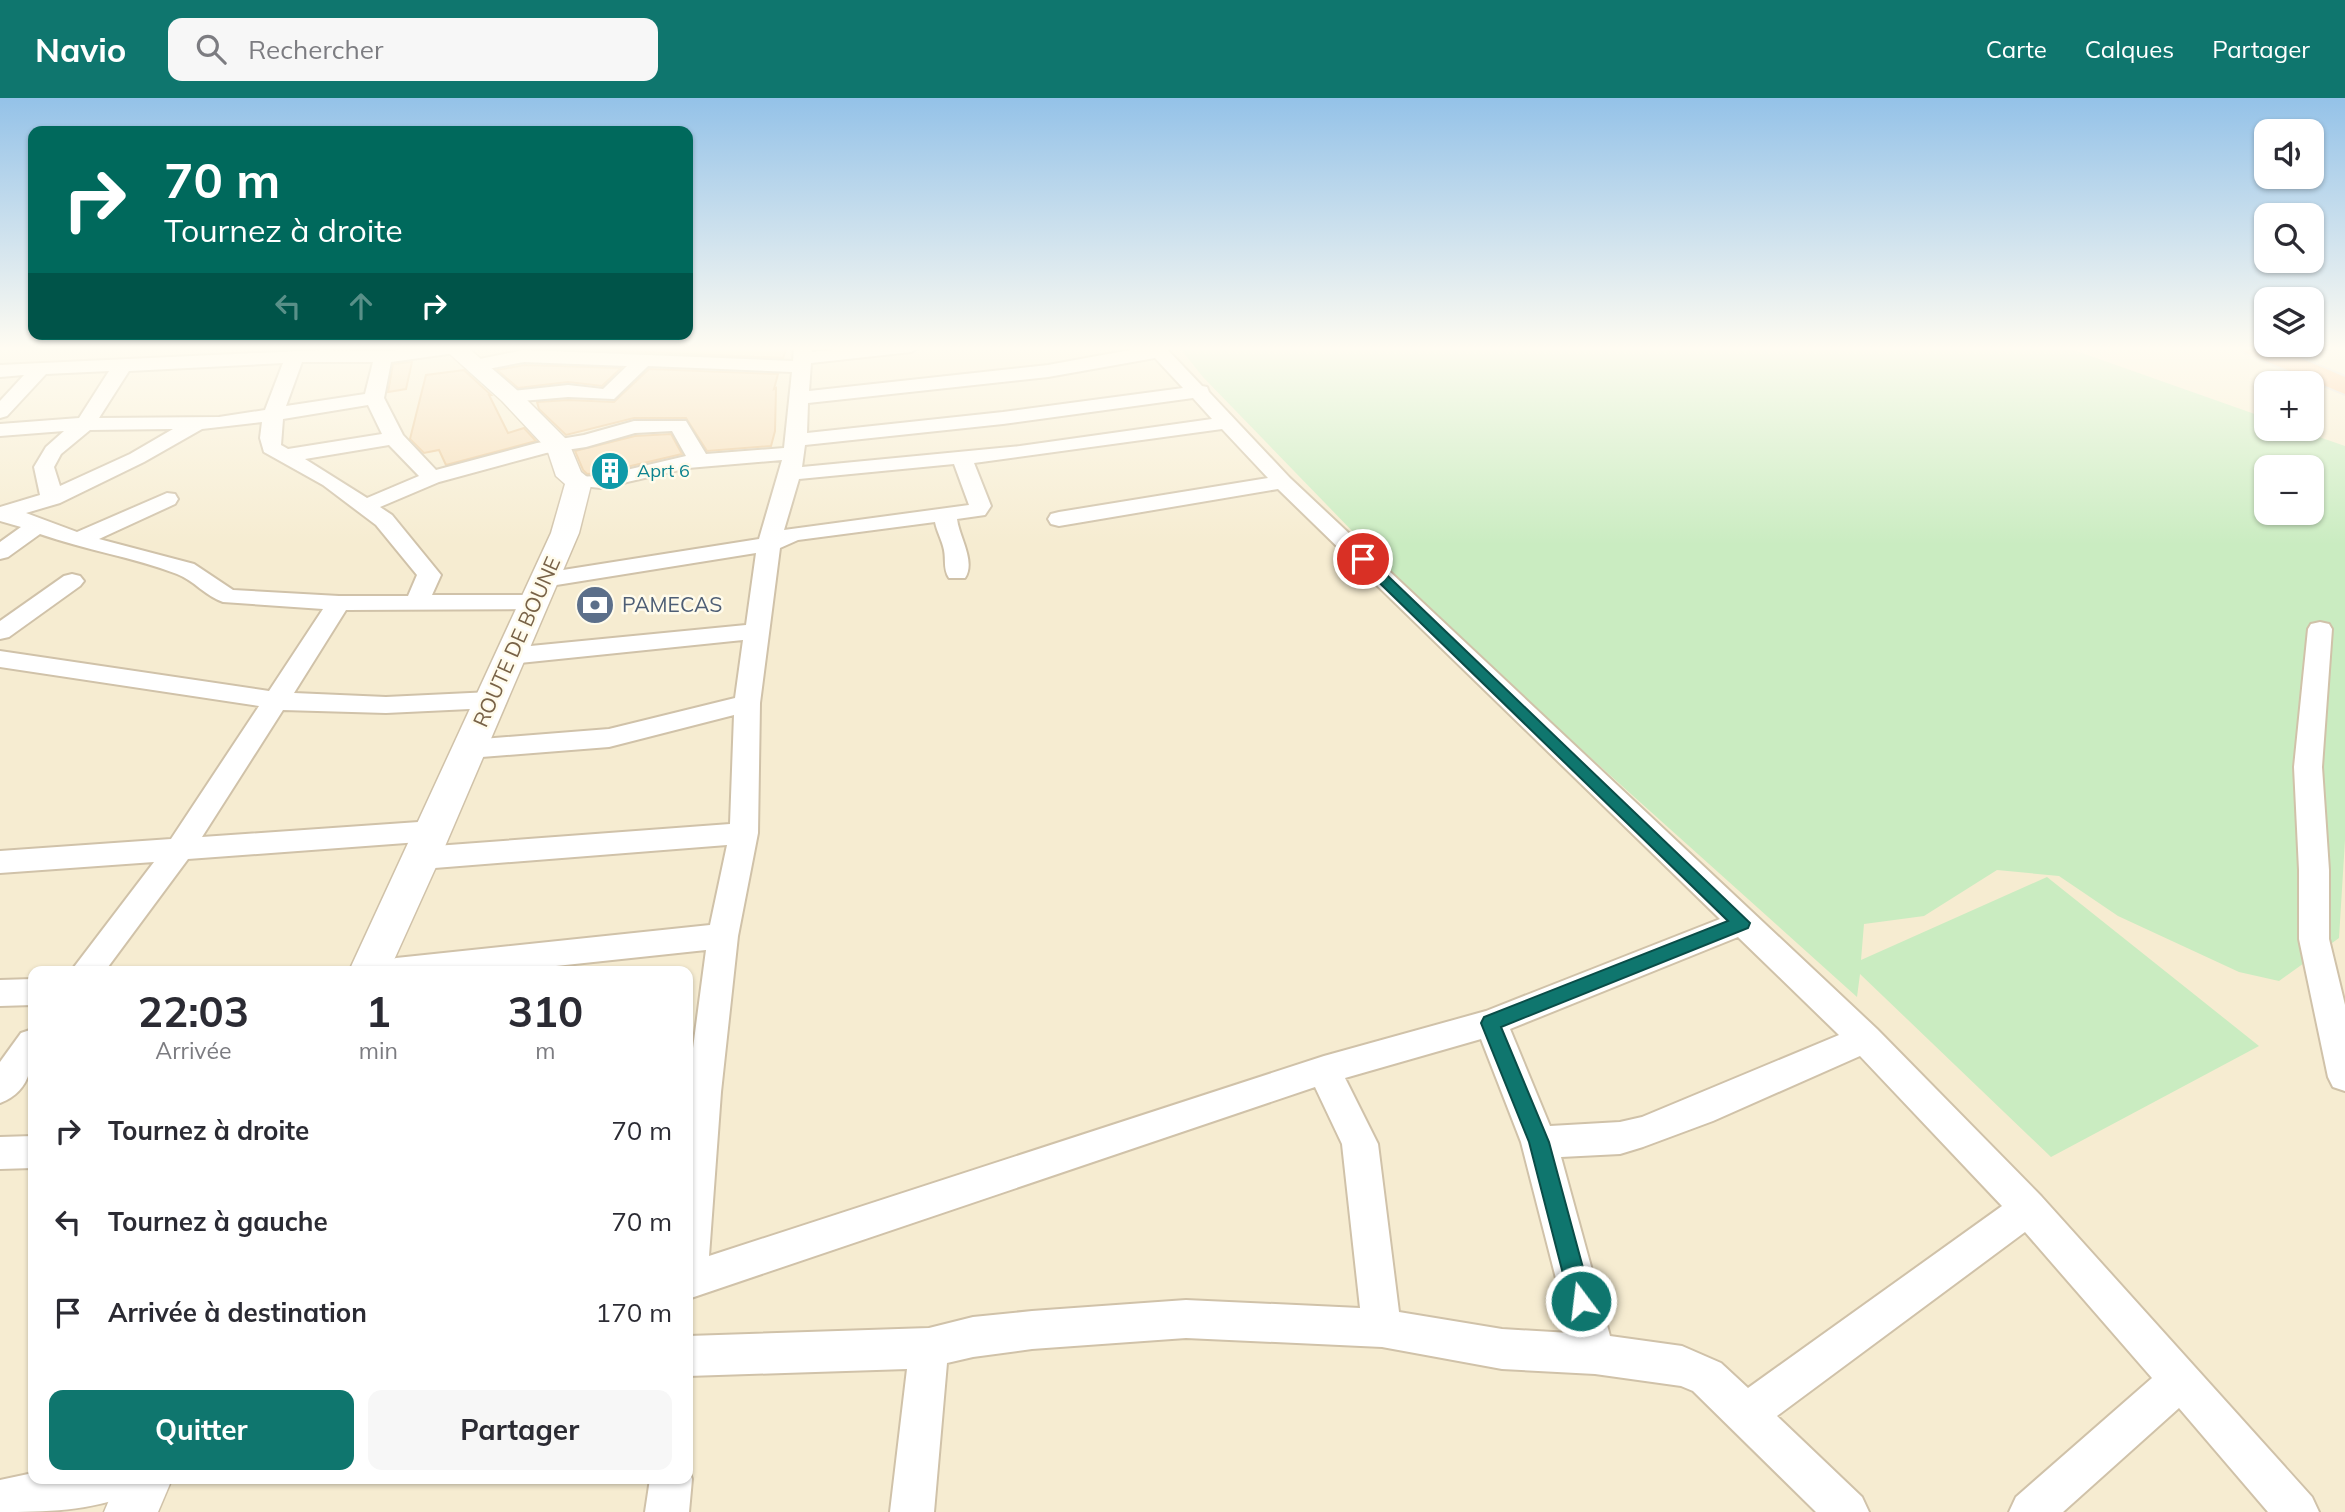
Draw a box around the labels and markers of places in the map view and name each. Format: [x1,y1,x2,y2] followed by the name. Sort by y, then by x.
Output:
[589,450,631,492] building icon: Aprt 6
[637,459,690,482] place label: Aprt 6
[1333,529,1393,589] pin
[574,584,616,626] bank icon: PAMECAS
[622,591,722,617] place label: PAMECAS

